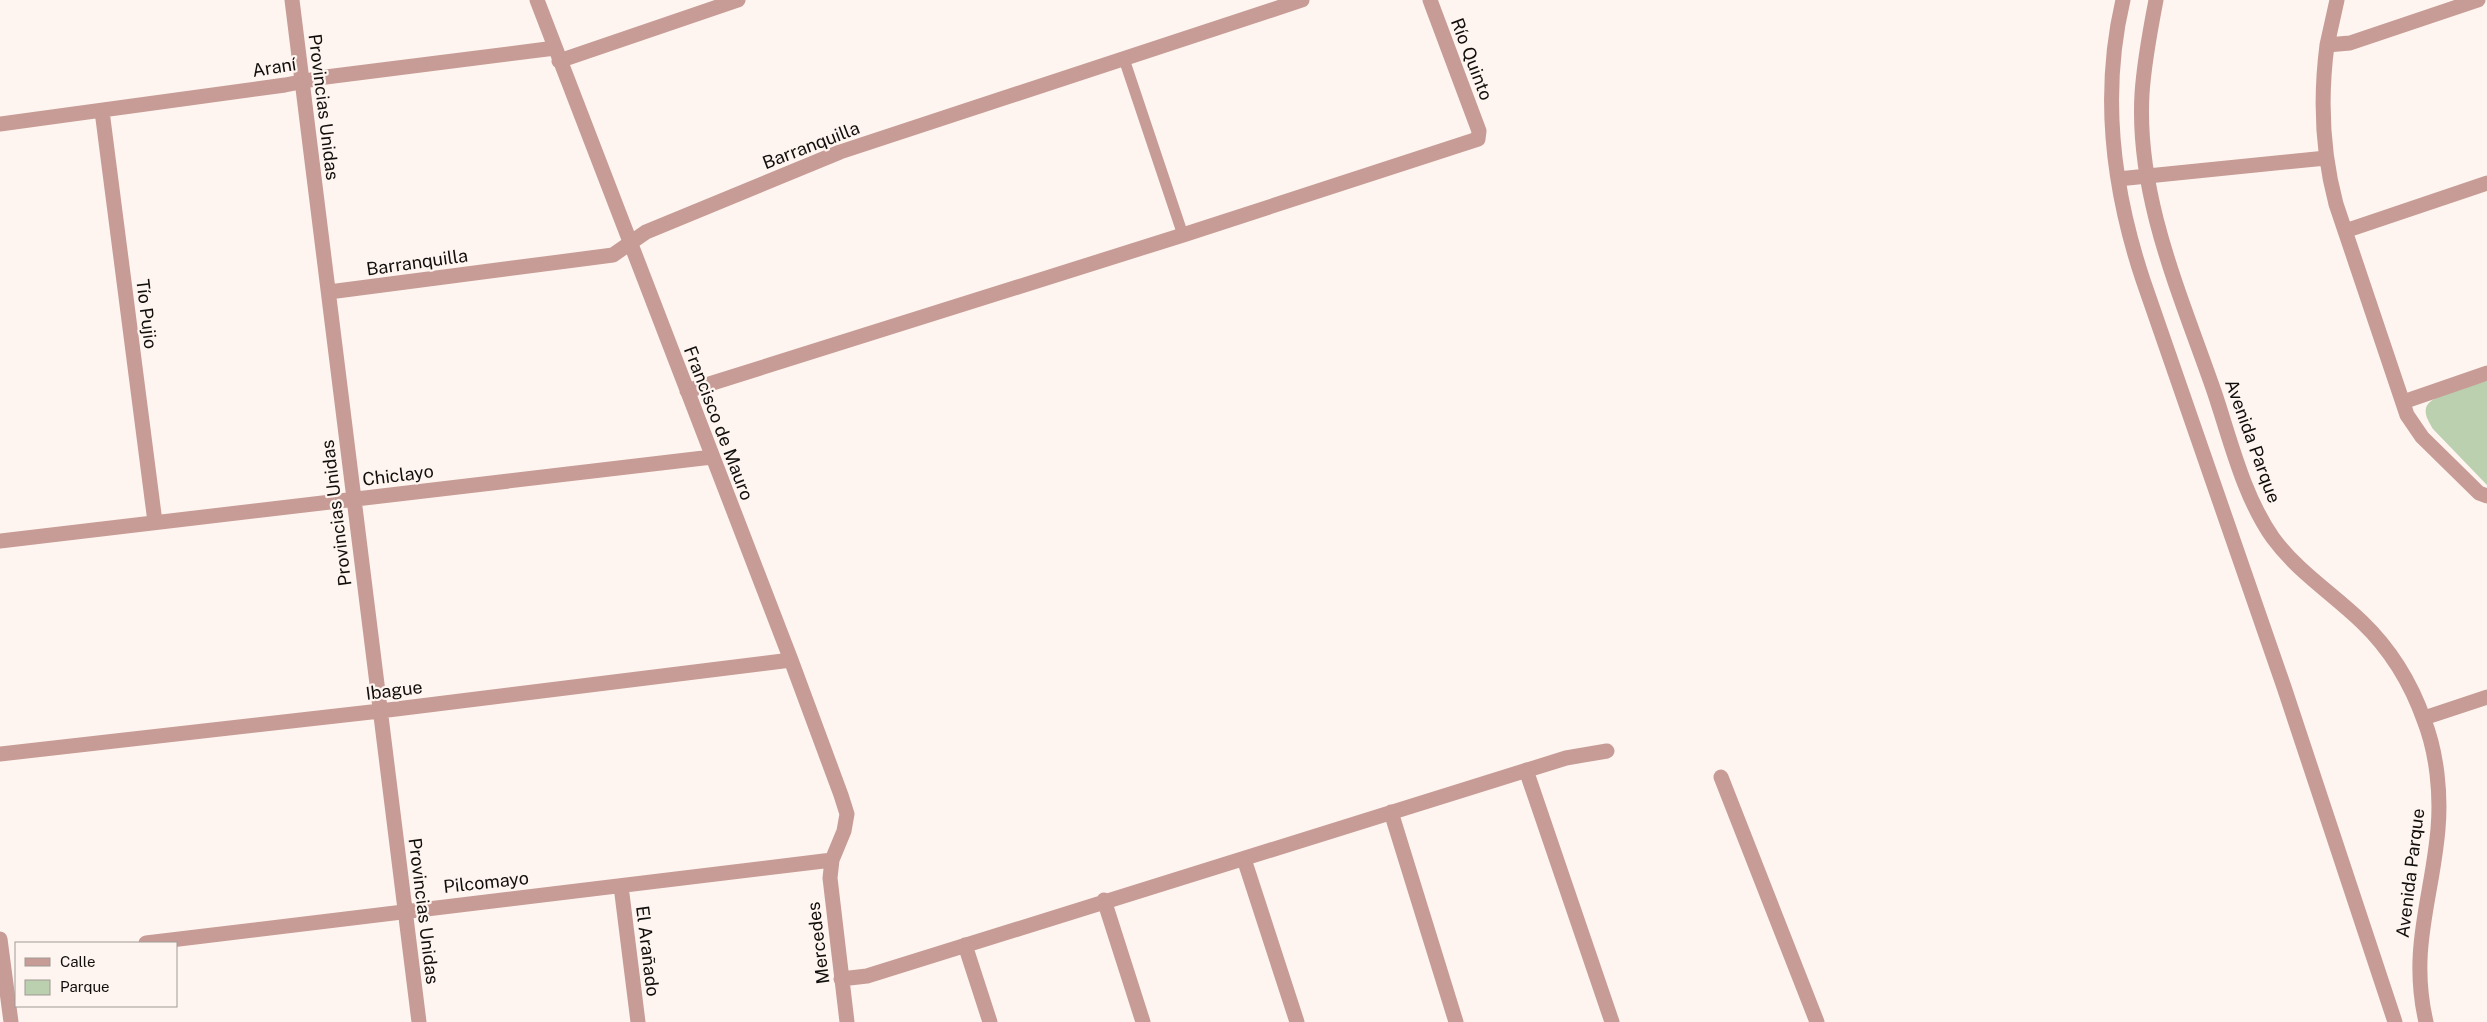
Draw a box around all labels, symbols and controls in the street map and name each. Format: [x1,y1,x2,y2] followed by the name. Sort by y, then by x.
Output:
[1447,15,1497,103] street label: Río Quinto
[305,33,343,181] street label: Provincias Unidas
[251,53,298,81] street label: Araní
[759,117,863,173] street label: Barranquilla
[365,244,469,280] street label: Barranquilla
[132,278,162,350] street label: Tío Pujio
[680,343,758,503] street label: Francisco de Mauro
[2221,376,2285,506] street label: Avenida Parque
[317,439,355,587] street label: Provincias Unidas
[361,460,435,490] street label: Chiclayo
[364,676,424,704] street label: Ibague
[2392,807,2428,939] street label: Avenida Parque
[405,837,443,985] street label: Provincias Unidas
[442,867,530,897] street label: Pilcomayo
[803,901,833,985] street label: Mercedes
[632,904,664,998] street label: El Arañado
[15,942,178,1007] legend
[60,953,96,970] text: Calle
[60,978,110,995] text: Parque

